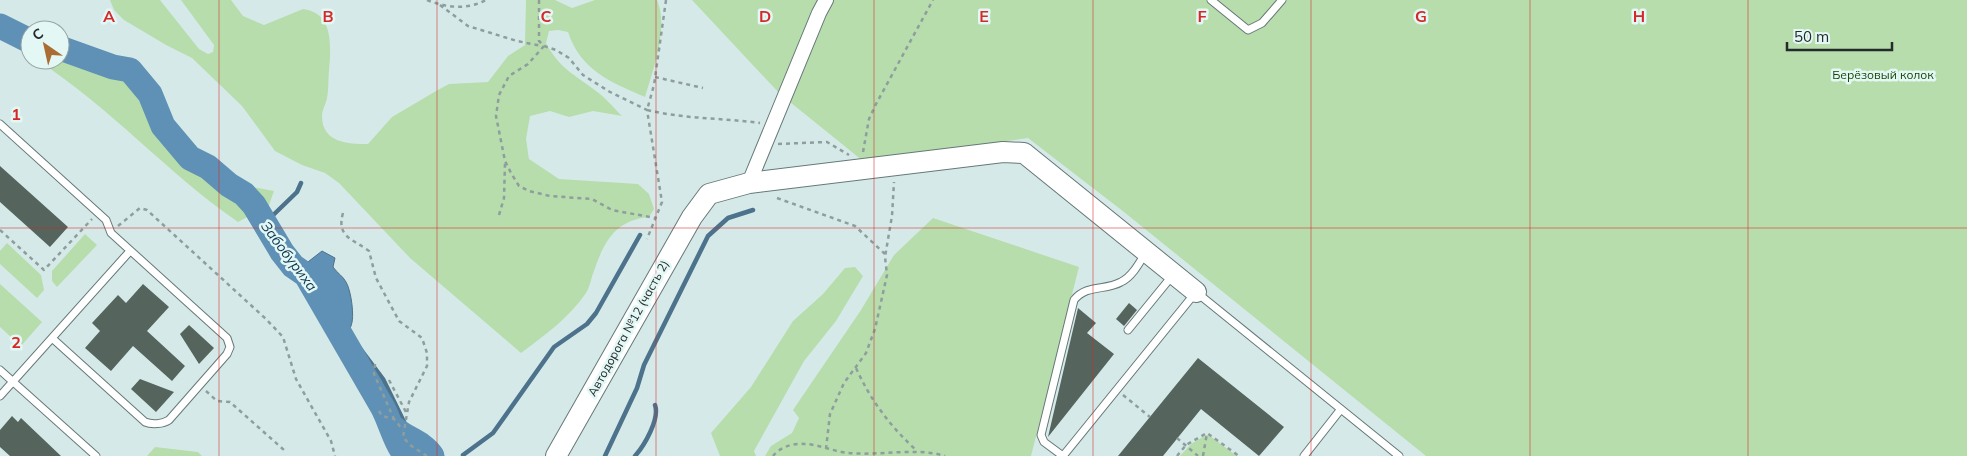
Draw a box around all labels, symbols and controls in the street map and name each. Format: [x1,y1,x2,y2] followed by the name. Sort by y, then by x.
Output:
[103,6,115,26] text: A
[322,6,334,26] text: B
[541,6,552,26] text: C
[759,6,771,26] text: D
[979,6,989,26] text: E
[1197,6,1207,26] text: F
[1415,6,1427,26] text: G
[1633,6,1645,26] text: H
[20,20,70,70] north arrow
[1787,20,1892,52] scale bar
[29,24,47,44] text: С
[1794,27,1829,46] text: 50 m
[1832,67,1934,82] park label: Берёзовый колок
[11,104,21,124] text: 1
[257,218,321,295] water label: Забобуриха
[584,257,672,399] street label: Автодорога №12 (часть 2)
[11,332,21,352] text: 2

